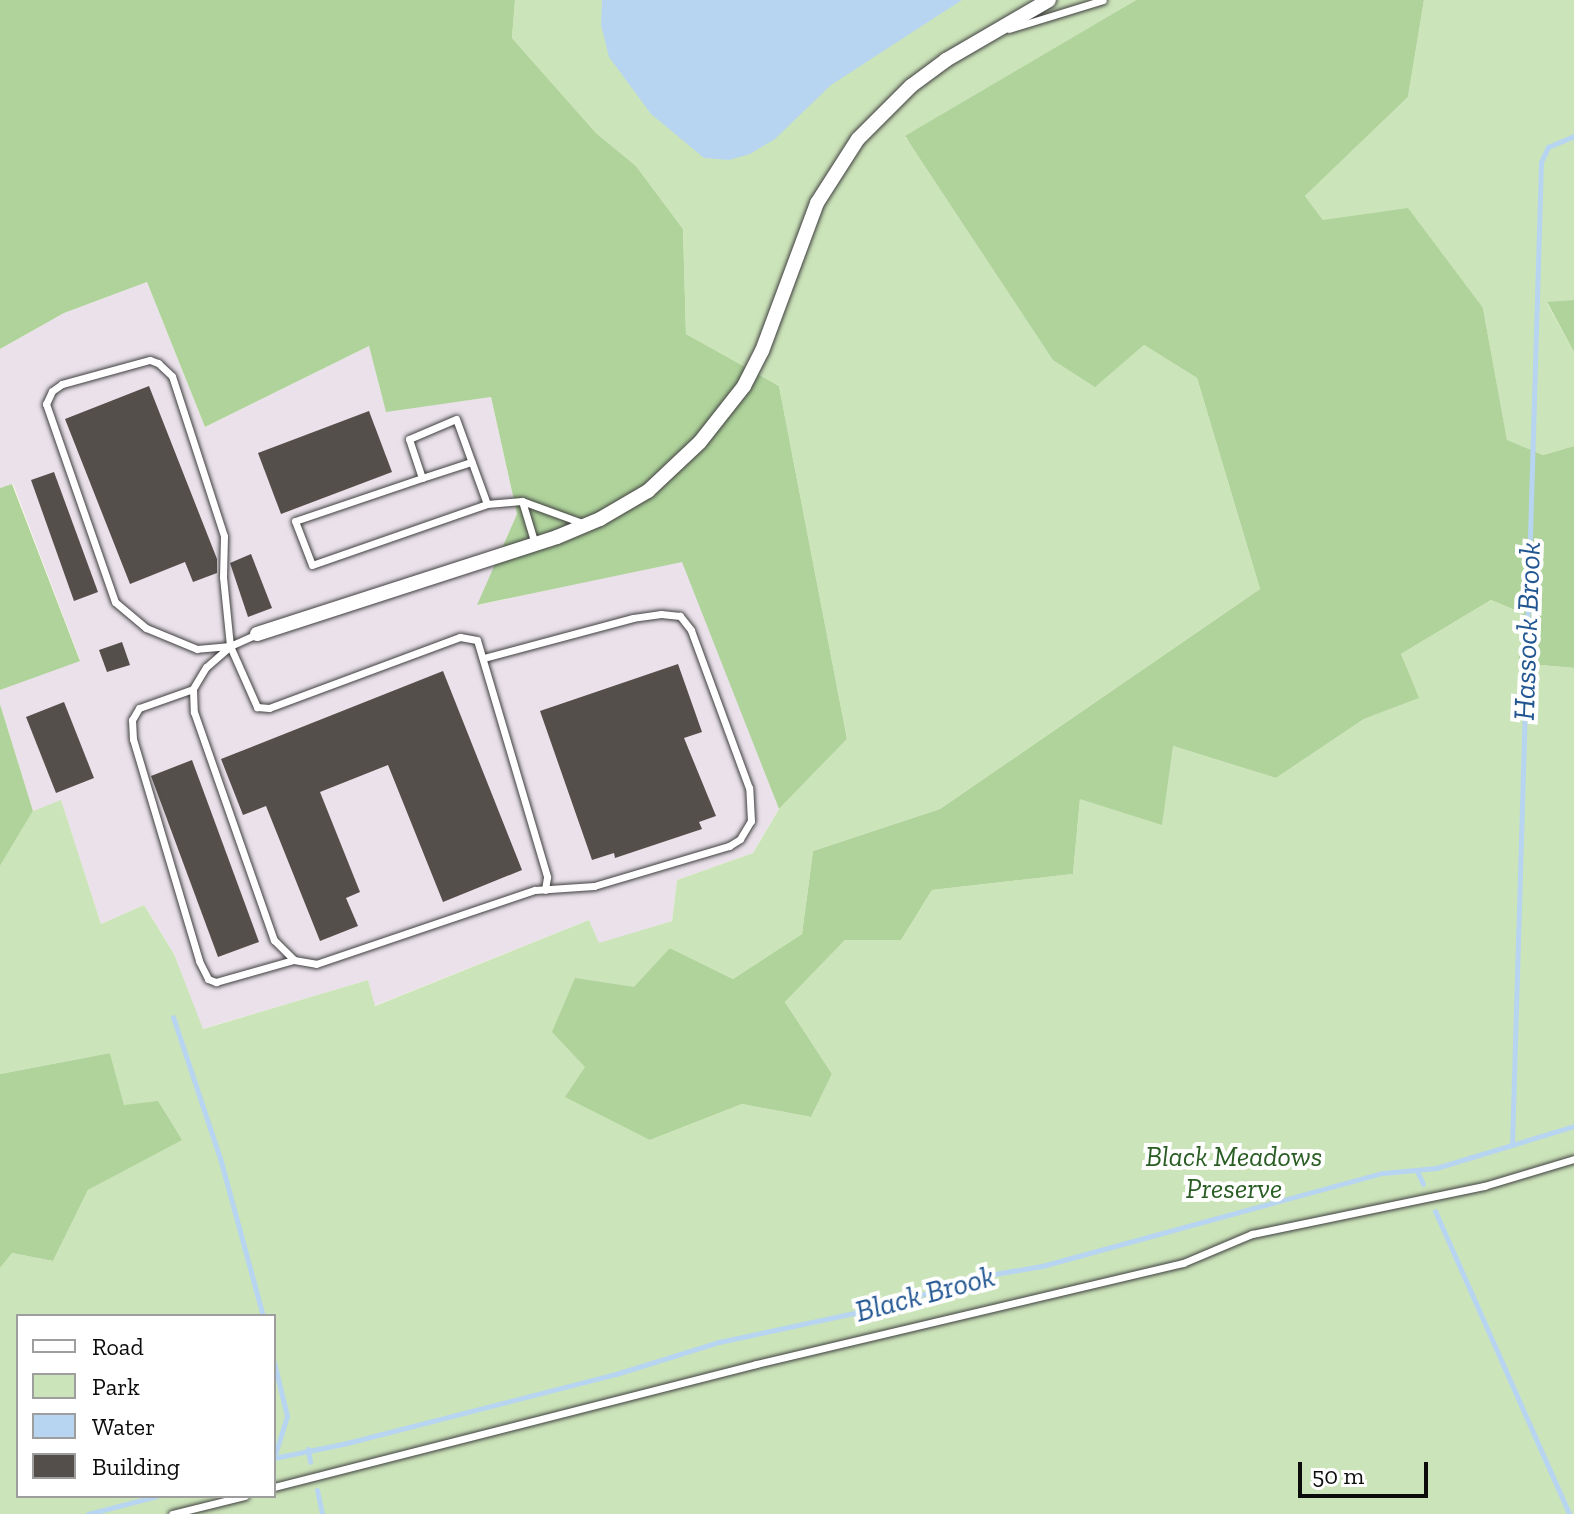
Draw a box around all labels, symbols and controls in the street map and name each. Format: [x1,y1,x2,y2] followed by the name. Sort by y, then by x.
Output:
[1506,541,1548,721] water label: Hassock Brook
[1145,1140,1323,1206] park label: Black Meadows Preserve
[851,1258,999,1330] water label: Black Brook
[16,1314,276,1498] legend
[92,1332,144,1361] text: Road
[92,1372,140,1401] text: Park
[92,1412,155,1441] text: Water
[1302,1446,1432,1496] scale bar
[92,1452,180,1481] text: Building
[1312,1461,1364,1490] text: 50 m

